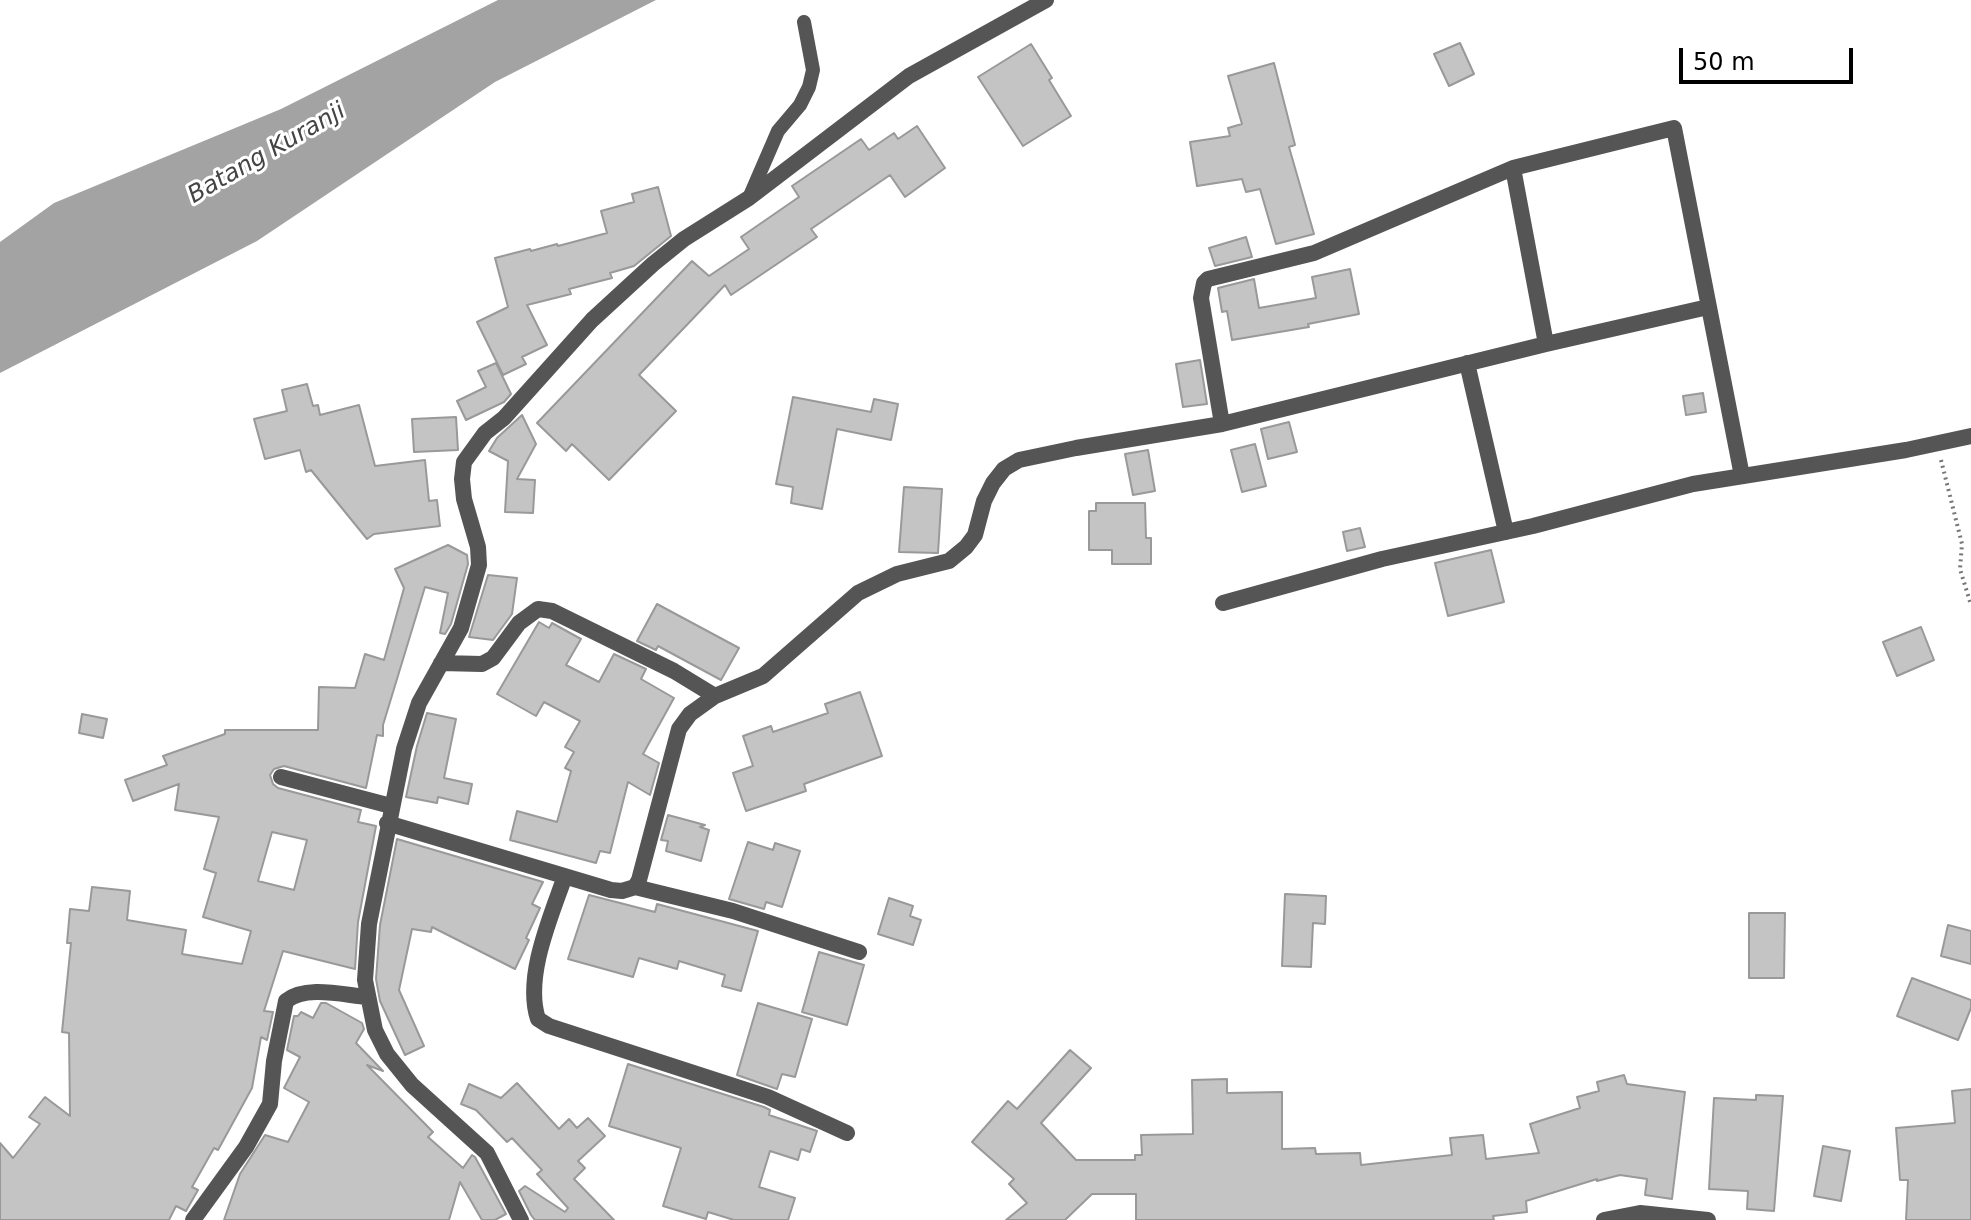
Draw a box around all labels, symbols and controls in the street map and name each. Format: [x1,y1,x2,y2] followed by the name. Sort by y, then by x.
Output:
[1683,32,1857,82] scale bar
[1693,48,1755,76] text: 50 m
[183,97,351,211] water label: Batang Kuranji

